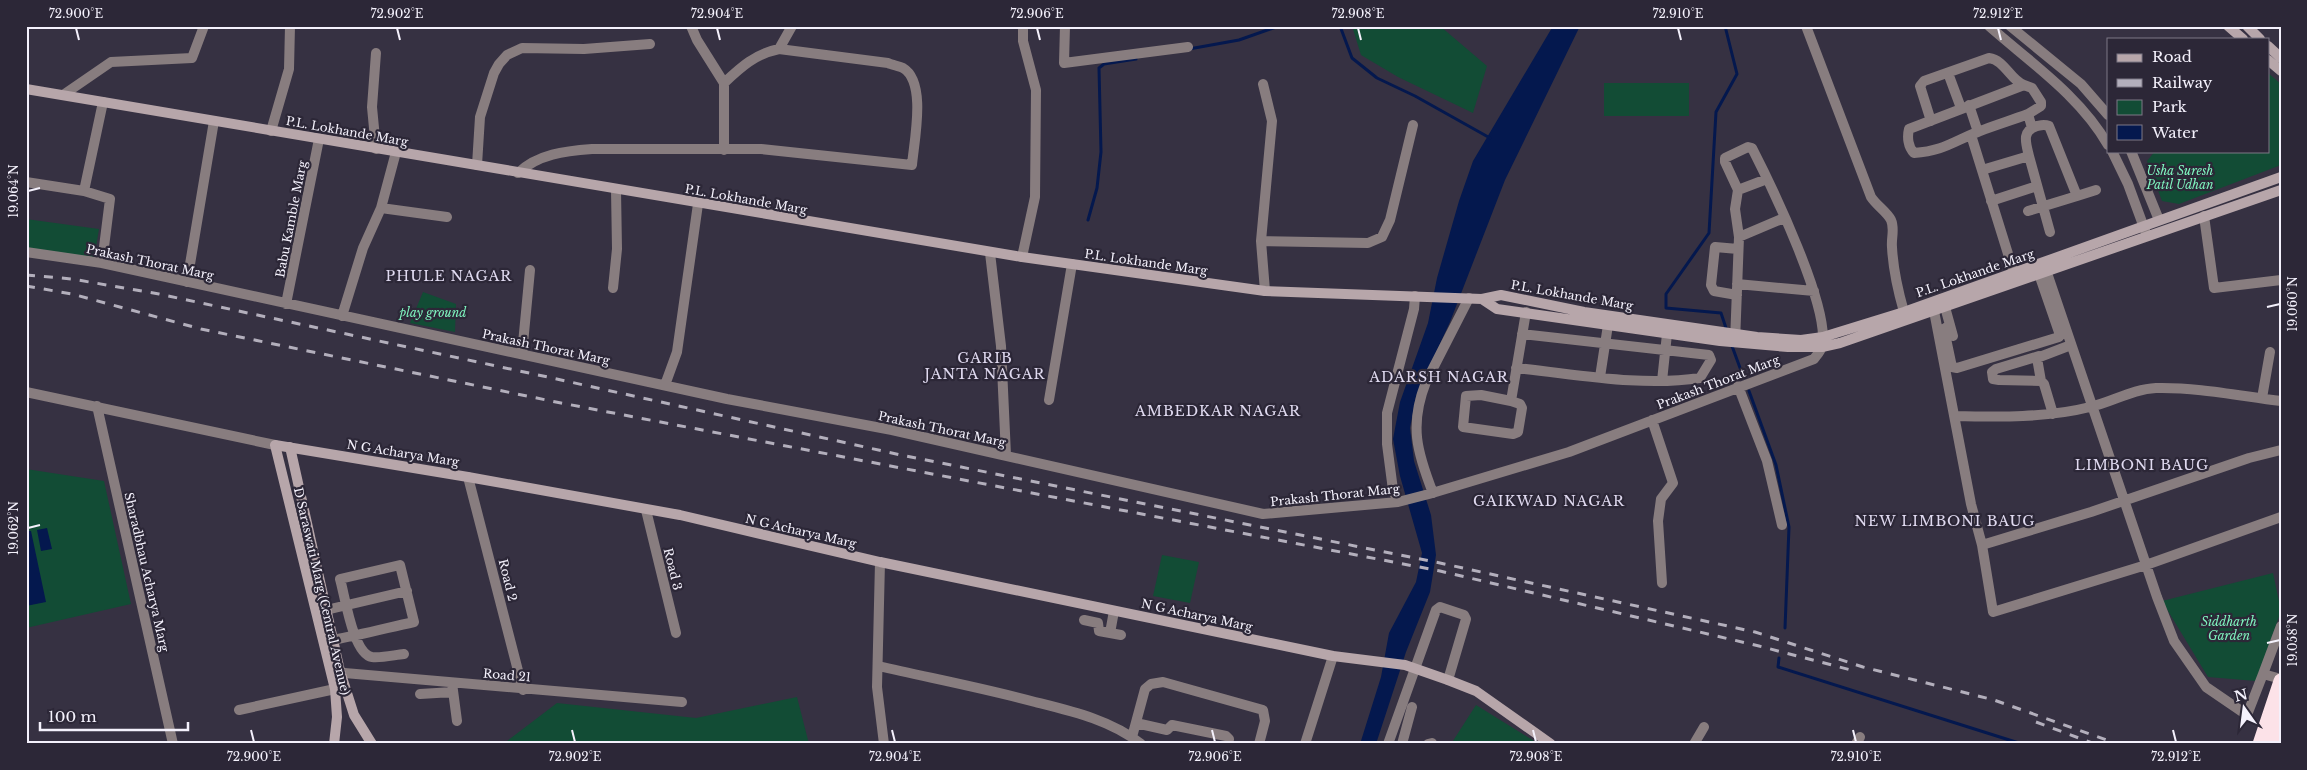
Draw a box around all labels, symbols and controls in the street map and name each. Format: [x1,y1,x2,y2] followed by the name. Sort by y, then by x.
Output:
[49,6,103,21] text: 72.900°E
[370,6,424,21] text: 72.902°E
[691,6,744,21] text: 72.904°E
[1010,6,1064,21] text: 72.906°E
[1331,6,1385,21] text: 72.908°E
[1652,6,1704,21] text: 72.910°E
[1973,6,2023,21] text: 72.912°E
[2107,38,2270,152] legend
[2152,47,2192,66] text: Road
[2152,73,2213,92] text: Railway
[2152,97,2188,116] text: Park
[285,113,410,149] street label: P.L. Lokhande Marg
[2151,123,2199,142] text: Water
[272,158,310,279] street label: Babu Kamble Marg
[2145,163,2214,192] park label: Usha Suresh Patil Udhan
[6,164,21,218] text: 19.064°N
[684,181,809,217] street label: P.L. Lokhande Marg
[85,241,216,283] street label: Prakash Thorat Marg
[1914,245,2037,300] street label: P.L. Lokhande Marg
[1084,246,1209,278] street label: P.L. Lokhande Marg
[386,267,512,285] district label: PHULE NAGAR
[2285,276,2300,332] text: 19.060°N
[1510,277,1635,313] street label: P.L. Lokhande Marg
[398,305,467,320] park label: play ground
[481,326,612,368] street label: Prakash Thorat Marg
[922,349,1046,383] district label: GARIB JANTA NAGAR
[1655,351,1782,412] street label: Prakash Thorat Marg
[1368,368,1509,386] district label: ADARSH NAGAR
[1134,402,1301,420] district label: AMBEDKAR NAGAR
[877,408,1008,450] street label: Prakash Thorat Marg
[346,437,461,469] street label: N G Acharya Marg
[2075,456,2209,474] district label: LIMBONI BAUG
[1269,481,1401,509] street label: Prakash Thorat Marg
[291,486,353,696] street label: D Saraswati Marg (Central Avenue)
[121,491,173,654] street label: Sharadbhau Acharya Marg
[1473,492,1625,510] district label: GAIKWAD NAGAR
[6,501,21,555] text: 19.062°N
[744,511,859,551] street label: N G Acharya Marg
[1854,512,2036,530] district label: NEW LIMBONI BAUG
[661,546,685,592] street label: Road 3
[496,557,520,603] street label: Road 2
[1140,596,1255,634] street label: N G Acharya Marg
[2285,613,2300,667] text: 19.058°N
[2201,614,2257,643] park label: Siddharth Garden
[482,665,532,685] street label: Road 21
[2220,682,2270,732] north arrow
[2232,685,2249,706] text: N
[40,700,188,732] scale bar
[48,707,97,726] text: 100 m
[227,749,281,764] text: 72.900°E
[548,749,602,764] text: 72.902°E
[869,749,922,764] text: 72.904°E
[1188,749,1242,764] text: 72.906°E
[1509,749,1563,764] text: 72.908°E
[1830,749,1882,764] text: 72.910°E
[2151,749,2201,764] text: 72.912°E

